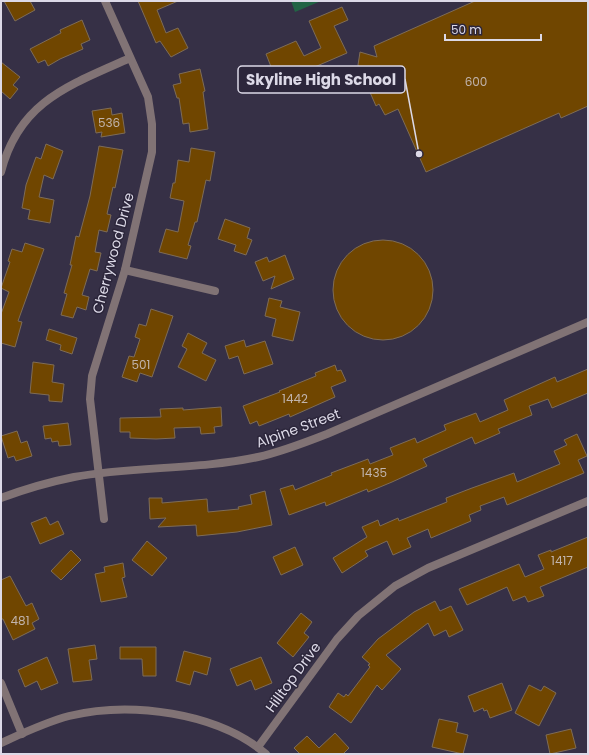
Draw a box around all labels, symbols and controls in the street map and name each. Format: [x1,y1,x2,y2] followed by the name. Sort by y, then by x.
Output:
[445,16,541,42] scale bar
[451,21,482,38] text: 50 m
[238,66,405,93] callout: Skyline High School
[246,69,396,90] text: Skyline High School
[465,73,487,90] house number: 600
[98,114,120,131] house number: 536
[87,190,139,316] street label: Cherrywood Drive
[132,356,150,373] house number: 501
[282,390,308,407] house number: 1442
[253,404,343,452] street label: Alpine Street
[361,464,387,481] house number: 1435
[551,552,573,569] house number: 1417
[11,612,29,629] house number: 481
[261,638,325,716] street label: Hilltop Drive

